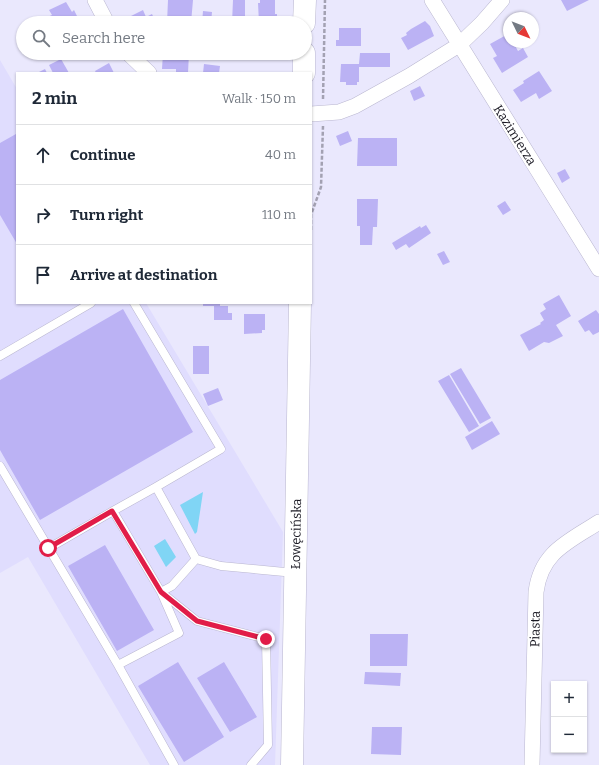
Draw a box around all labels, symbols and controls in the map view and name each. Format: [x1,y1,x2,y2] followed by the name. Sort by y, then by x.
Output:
[503,12,539,48] north arrow
[16,16,312,60] search box
[30,27,52,49] icon: search
[62,29,145,47] text: Search here
[32,88,77,109] text: 2 min
[222,91,296,106] text: Walk · 150 m
[491,102,539,168] street label: Kazimierza
[32,144,54,166] icon: ahead
[70,146,136,164] text: Continue
[265,147,296,162] text: 40 m
[32,204,54,226] icon: right
[70,206,143,224] text: Turn right
[262,207,296,222] text: 110 m
[32,264,54,286] icon: arrive
[70,266,217,284] text: Arrive at destination
[288,499,304,569] street label: Łowęcińska
[39,539,57,557] route start
[527,611,543,647] street label: Piasta
[257,630,275,648] route end
[551,681,587,753] map controls
[551,681,587,717] button: +
[551,717,587,753] button: −

